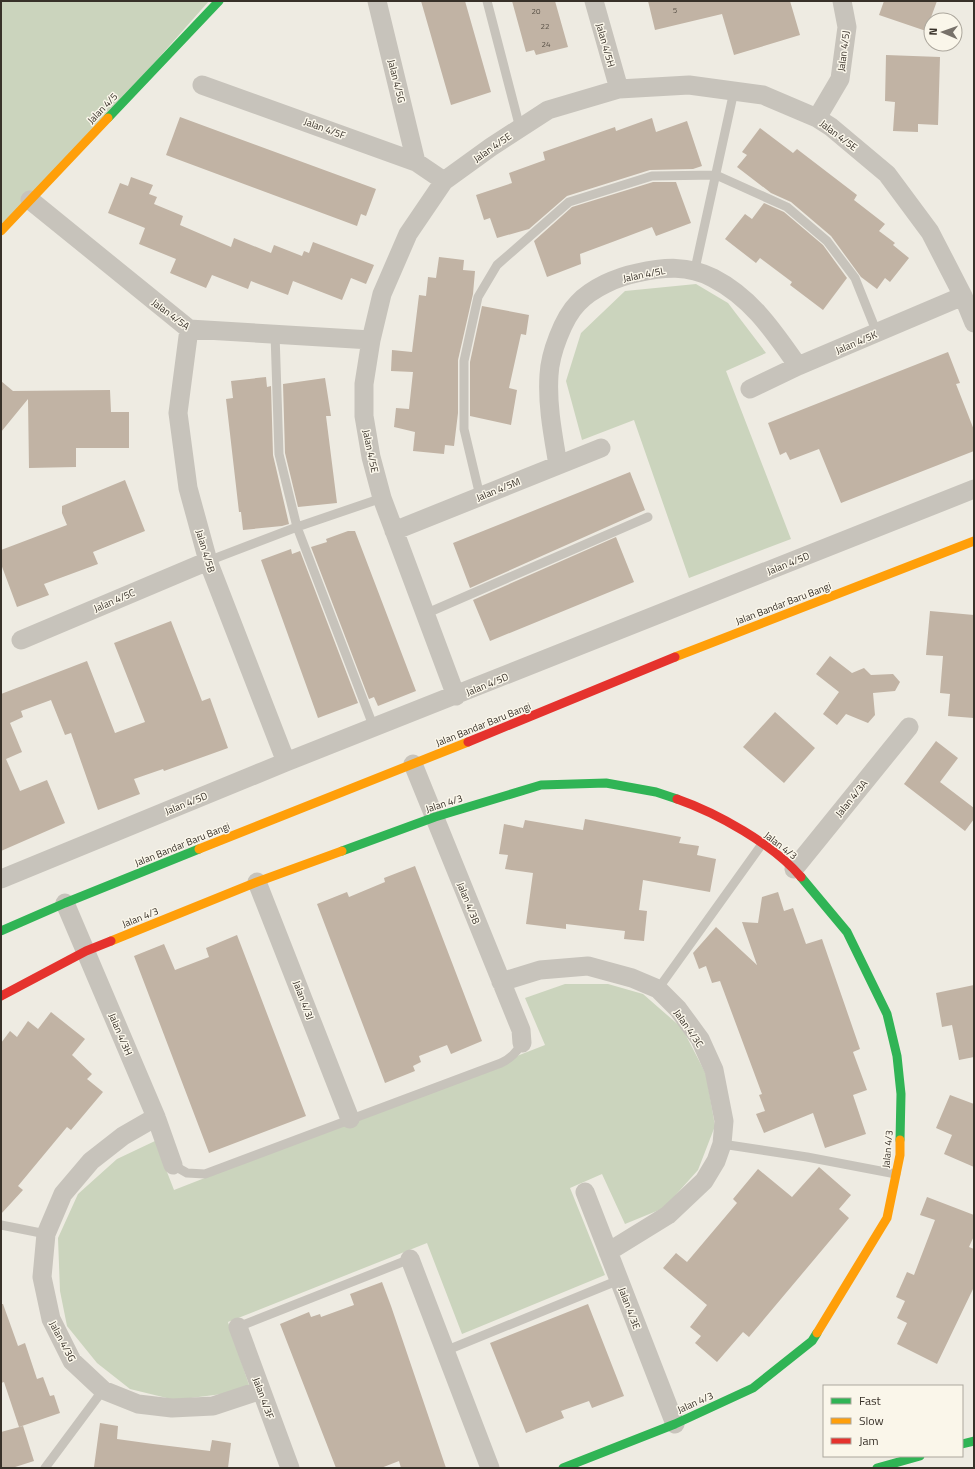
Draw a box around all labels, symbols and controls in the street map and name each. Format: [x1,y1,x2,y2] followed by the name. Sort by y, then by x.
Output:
[673,4,678,16] house number: 5
[532,5,541,17] house number: 20
[923,12,963,52] north arrow
[541,20,549,32] house number: 22
[592,22,619,69] street label: Jalan 4/5H
[925,28,941,36] text: N
[834,30,853,72] street label: Jalan 4/5J
[542,38,551,50] house number: 24
[384,58,409,104] street label: Jalan 4/5G
[84,89,121,127] street label: Jalan 4/5
[302,114,348,143] street label: Jalan 4/5F
[817,116,861,155] street label: Jalan 4/5E
[470,128,515,166] street label: Jalan 4/5E
[622,263,667,286] street label: Jalan 4/5L
[149,295,193,334] street label: Jalan 4/5A
[833,327,880,358] street label: Jalan 4/5K
[359,428,382,474] street label: Jalan 4/5E
[474,474,523,505] street label: Jalan 4/5M
[192,528,219,575] street label: Jalan 4/5B
[765,548,812,579] street label: Jalan 4/5D
[733,578,833,629] street label: Jalan Bandar Baru Bangi
[91,585,138,616] street label: Jalan 4/5C
[464,669,511,700] street label: Jalan 4/5D
[433,699,533,750] street label: Jalan Bandar Baru Bangi
[832,776,871,820] street label: Jalan 4/3A
[163,788,210,819] street label: Jalan 4/5D
[424,790,465,816] street label: Jalan 4/3
[132,819,232,870] street label: Jalan Bandar Baru Bangi
[761,828,800,863] street label: Jalan 4/3
[453,880,484,927] street label: Jalan 4/3B
[120,903,161,932] street label: Jalan 4/3
[289,978,318,1022] street label: Jalan 4/3J
[670,1006,708,1051] street label: Jalan 4/3C
[105,1011,136,1058] street label: Jalan 4/3H
[878,1129,897,1169] street label: Jalan 4/3
[615,1285,645,1332] street label: Jalan 4/3E
[46,1318,80,1364] street label: Jalan 4/3G
[249,1375,278,1421] street label: Jalan 4/3F
[823,1385,963,1457] legend
[675,1388,716,1417] street label: Jalan 4/3
[859,1391,882,1410] text: Fast
[859,1411,884,1430] text: Slow
[859,1431,879,1450] text: Jam

